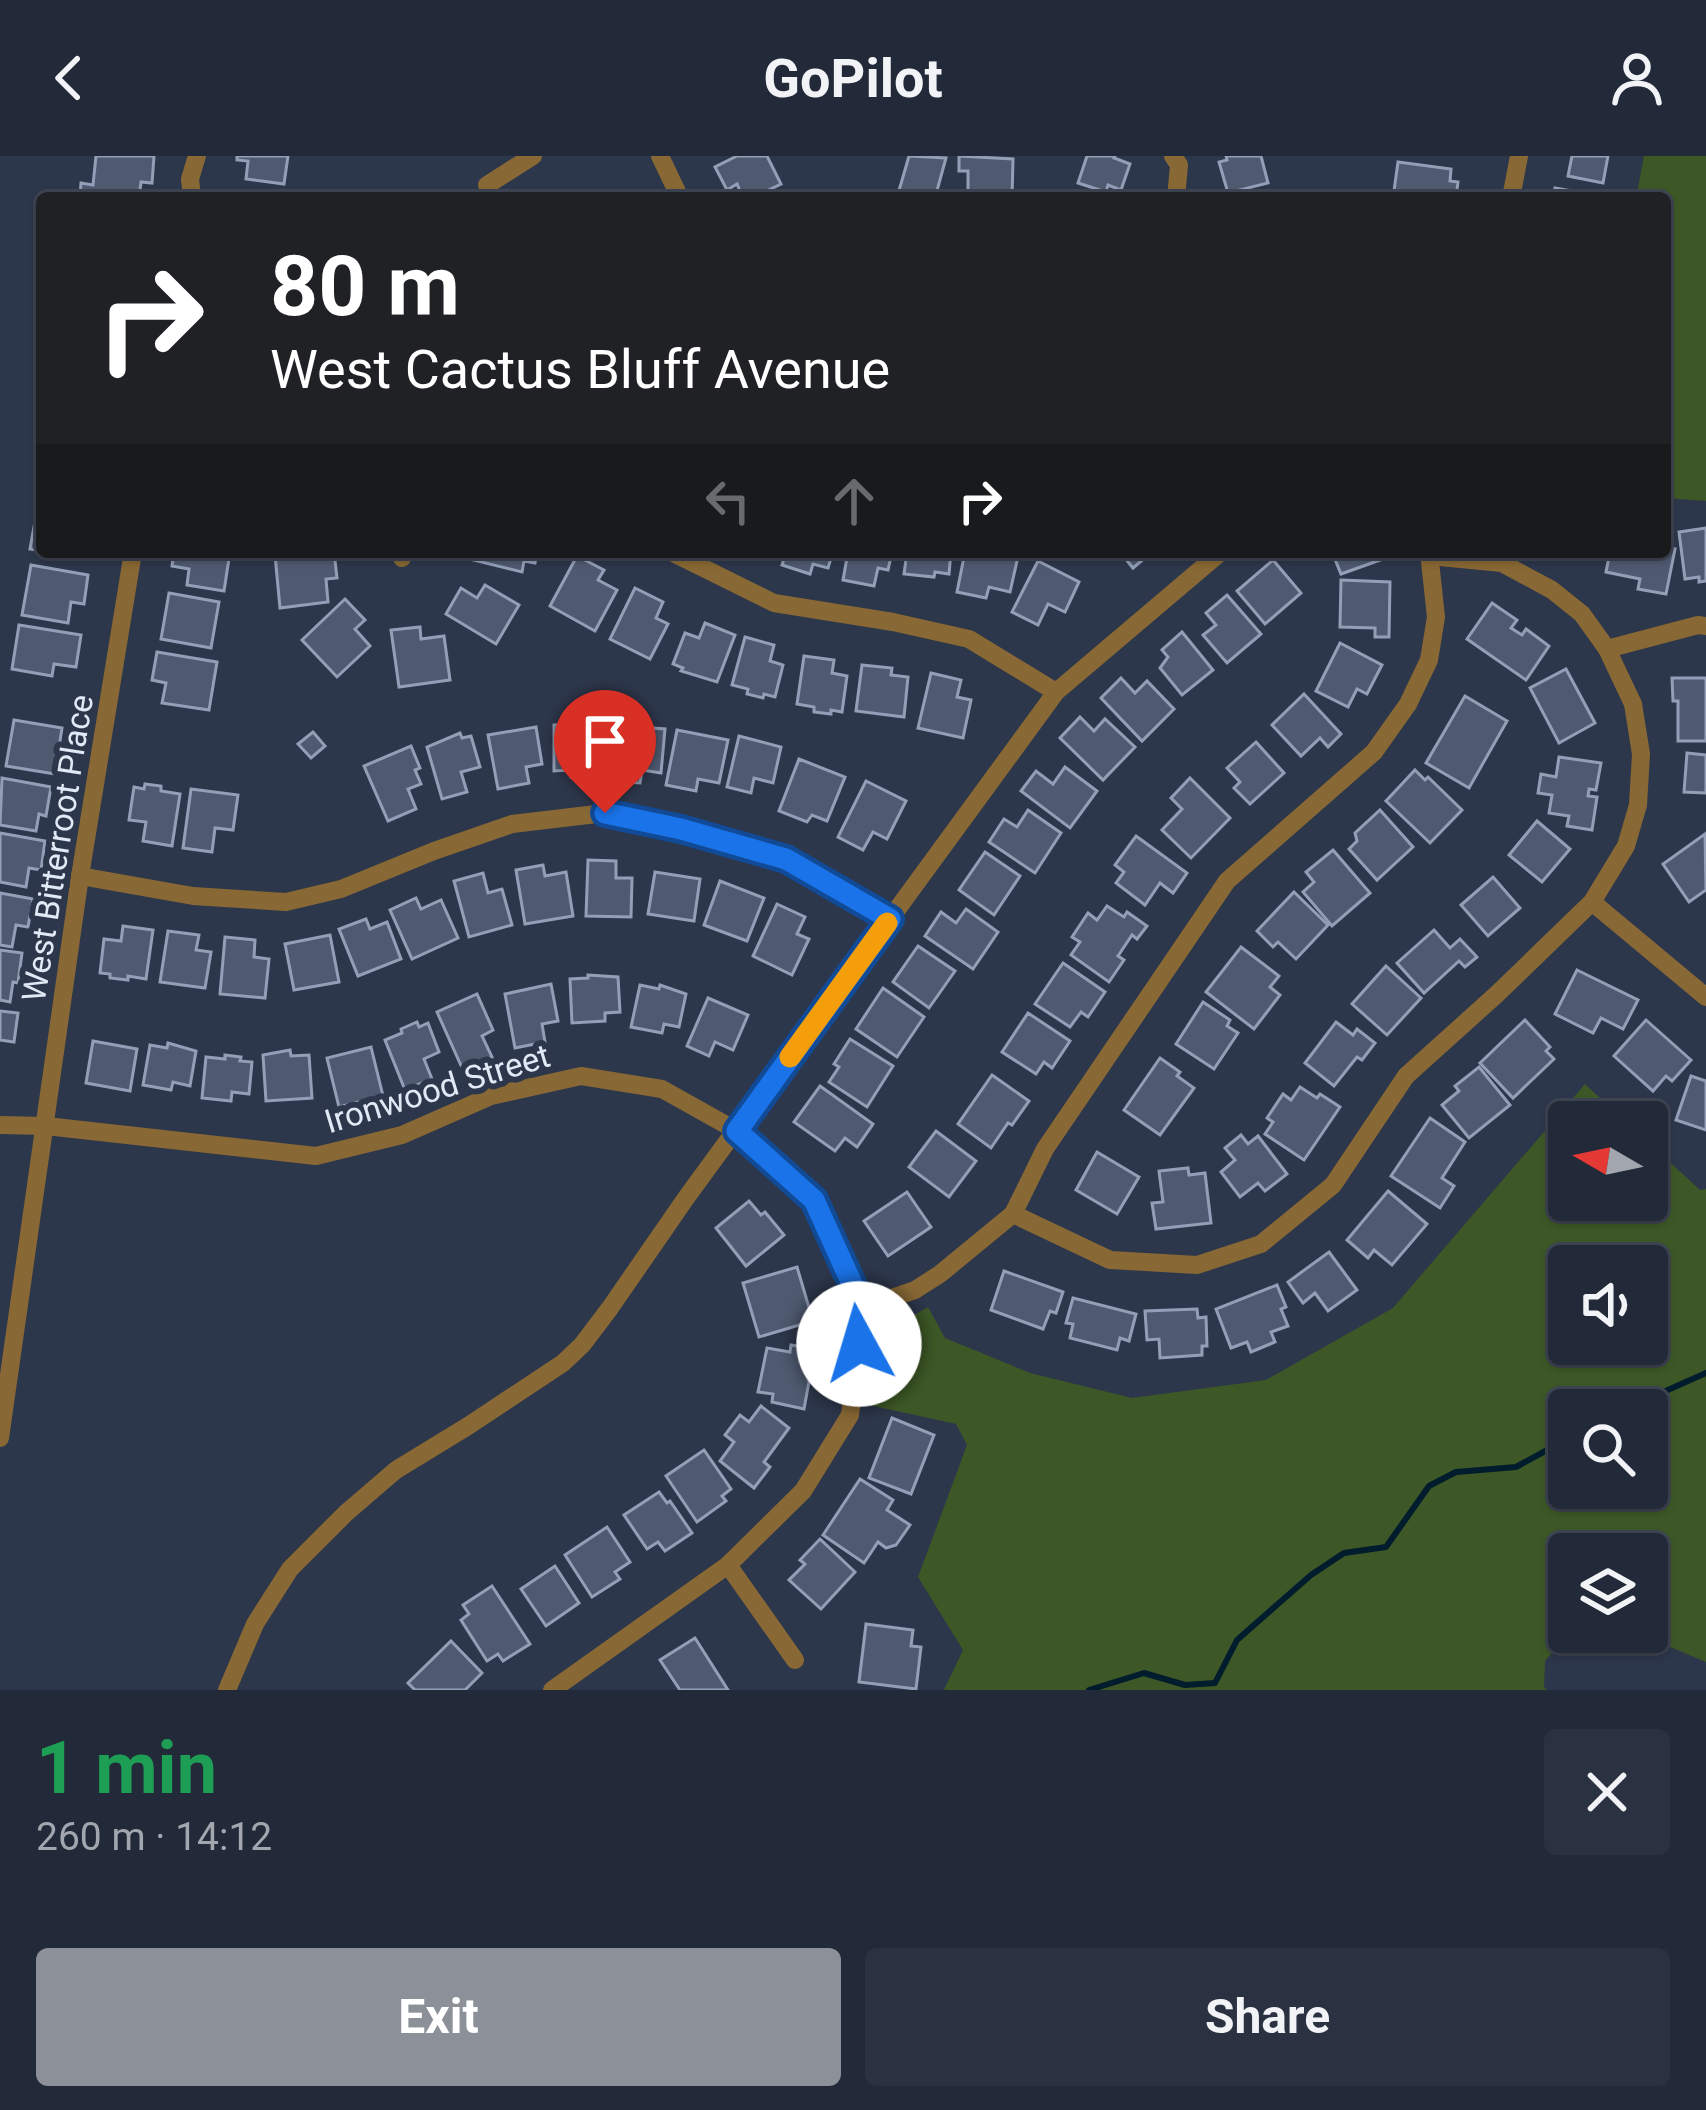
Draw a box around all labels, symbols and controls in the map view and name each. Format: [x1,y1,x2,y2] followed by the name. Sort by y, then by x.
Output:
[36,45,102,111] icon: back
[1604,45,1670,111] icon: person
[763,47,943,110] text: GoPilot
[270,237,460,336] text: 80 m
[72,240,228,396] icon: right
[270,338,890,401] text: West Cactus Bluff Avenue
[695,468,761,534] icon: left
[821,468,887,534] icon: ahead
[947,468,1013,534] icon: right
[554,690,656,813] pin
[14,692,101,1004] street label: West Bitterroot Place
[572,708,638,774] icon: arrive
[320,1036,554,1141] street label: Ironwood Street
[1548,1101,1668,1221] north arrow
[1548,1101,1668,1653] map controls
[1548,1245,1668,1365] button: sound
[796,1281,922,1407] position arrow
[1548,1389,1668,1509] button: search
[1548,1533,1668,1653] button: layers
[36,1726,217,1811] text: 1 min
[1544,1729,1670,1855] button: close
[36,1814,272,1860] text: 260 m · 14:12
[36,1948,841,2086] button: Exit
[865,1948,1670,2086] button: Share

